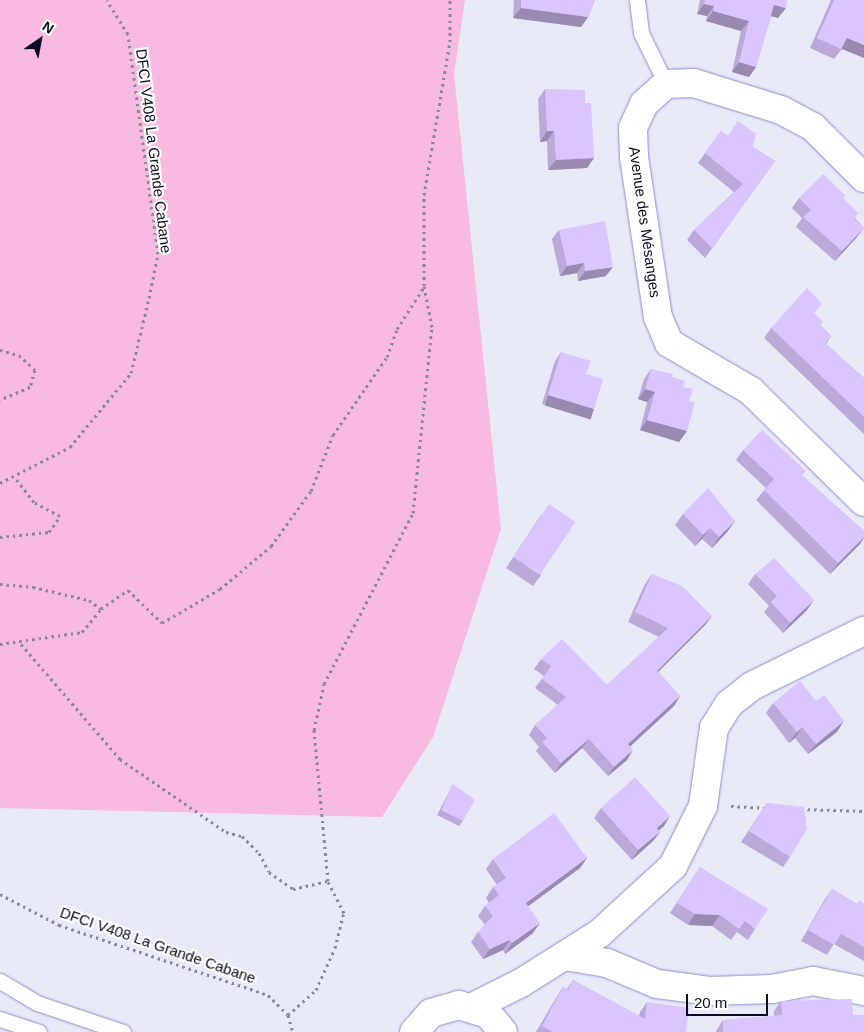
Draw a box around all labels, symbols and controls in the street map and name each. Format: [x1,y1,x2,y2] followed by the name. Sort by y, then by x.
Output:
[15,15,65,65] north arrow
[40,18,57,37] text: N
[133,48,175,254] street label: DFCI V408 La Grande Cabane
[625,145,665,299] street label: Avenue des Mésanges
[58,903,258,987] street label: DFCI V408 La Grande Cabane
[689,984,772,1016] scale bar
[694,994,727,1011] text: 20 m

